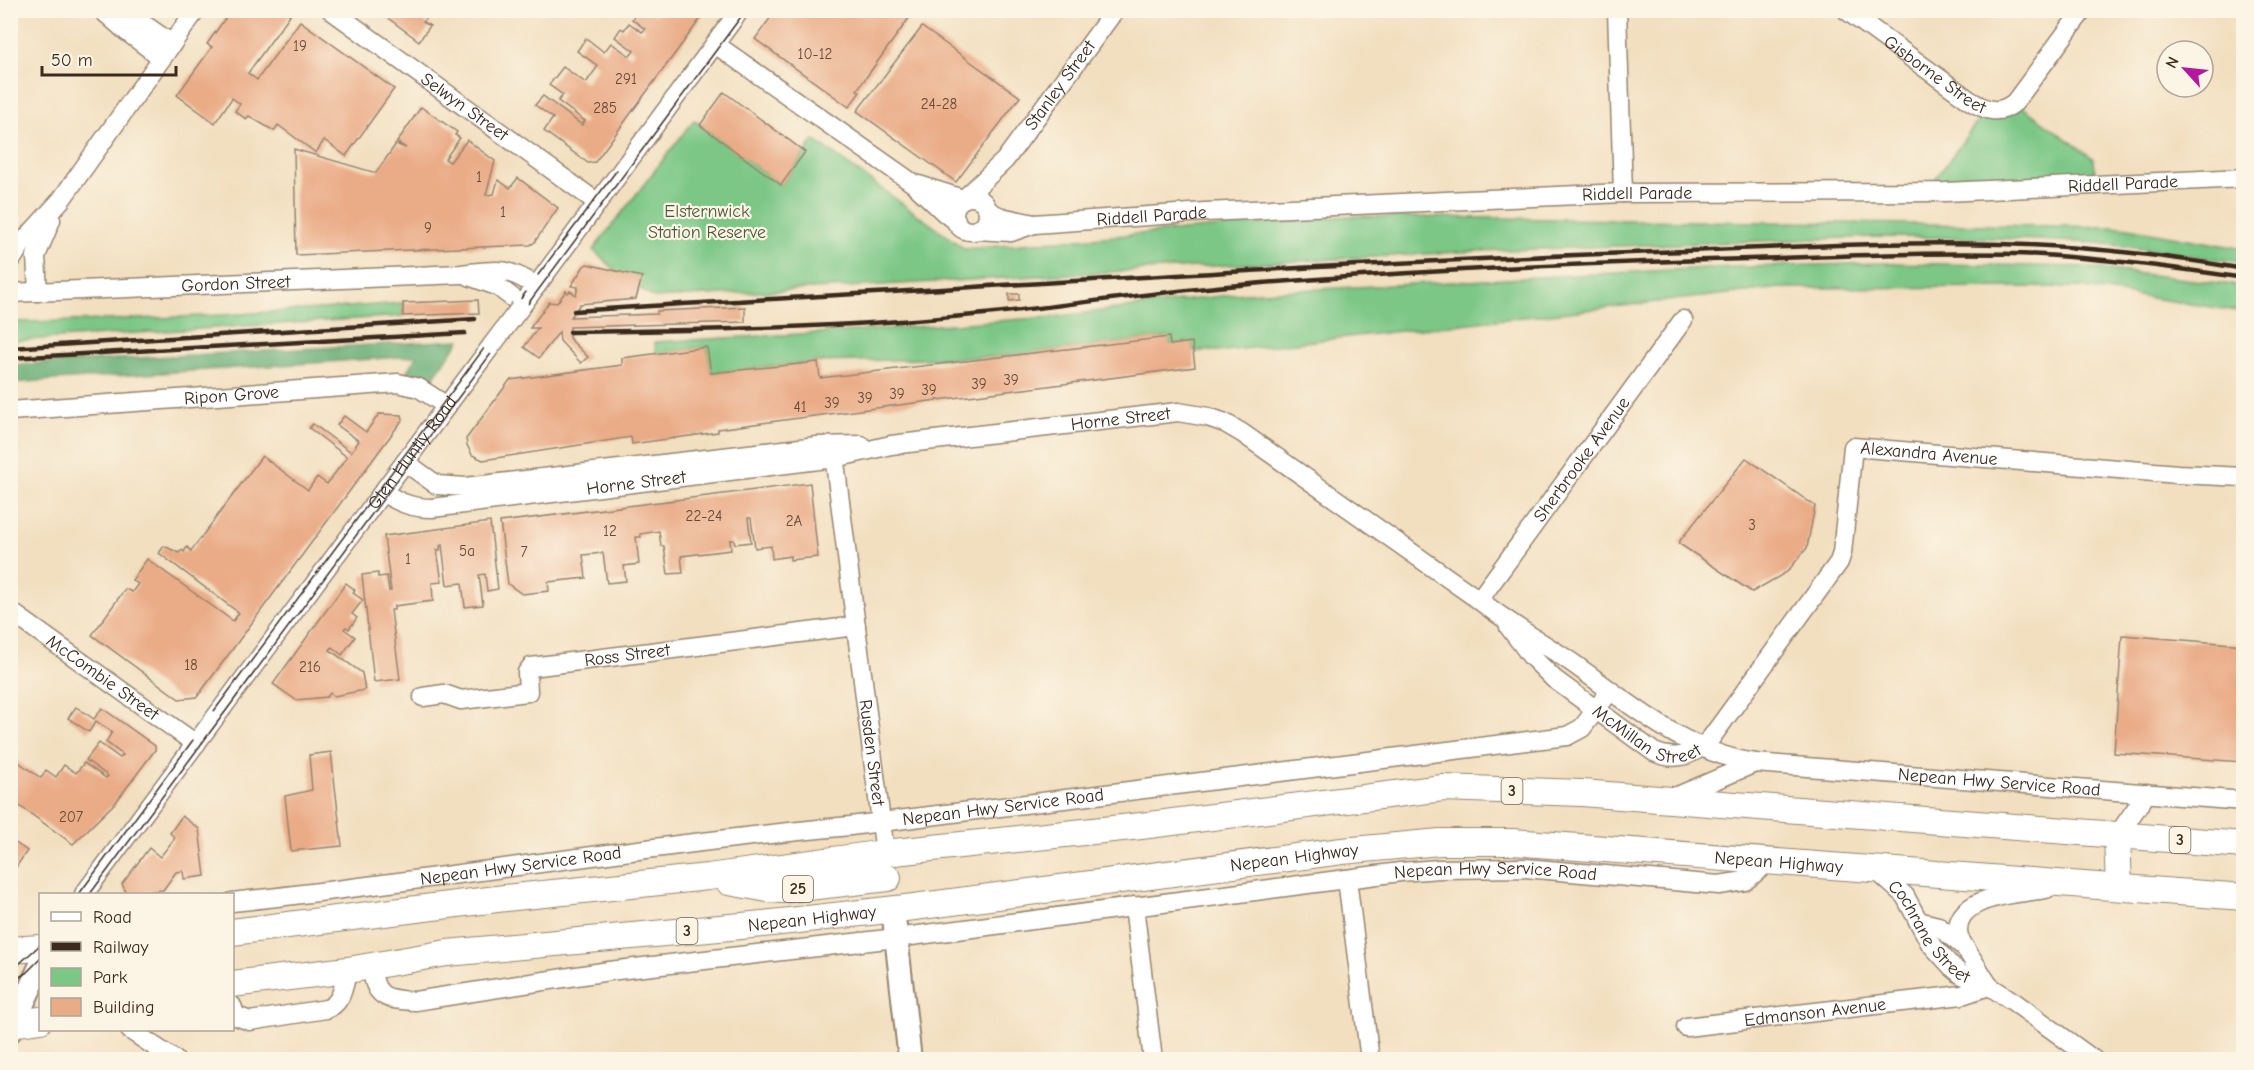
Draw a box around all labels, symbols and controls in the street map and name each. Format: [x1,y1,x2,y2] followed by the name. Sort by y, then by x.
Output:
[1880,31,1990,118] street label: Gisborne Street
[1020,36,1100,134] street label: Stanley Street
[293,37,307,55] house number: 19
[42,39,176,77] scale bar
[2155,39,2215,99] north arrow
[798,45,832,63] house number: 10-12
[51,50,93,71] text: 50 m
[2162,54,2183,71] text: N
[417,68,513,146] street label: Selwyn Street
[615,70,637,88] house number: 291
[921,95,957,113] house number: 24-28
[593,99,617,117] house number: 285
[476,168,482,186] house number: 1
[2067,171,2178,197] street label: Riddell Parade
[1582,182,1692,205] street label: Riddell Parade
[648,201,766,243] park label: Elsternwick Station Reserve
[1096,201,1207,230] street label: Riddell Parade
[500,203,506,221] house number: 1
[424,219,432,237] house number: 9
[181,271,292,296] street label: Gordon Street
[1003,371,1019,389] house number: 39
[971,375,987,393] house number: 39
[183,381,280,409] street label: Ripon Grove
[921,381,937,399] house number: 39
[889,385,905,403] house number: 39
[857,389,873,407] house number: 39
[363,392,461,513] street label: Glen Huntly Road
[1529,393,1634,526] street label: Sherbrooke Avenue
[824,394,840,412] house number: 39
[793,398,807,416] house number: 41
[1070,402,1172,435] street label: Horne Street
[1860,437,1998,469] street label: Alexandra Avenue
[585,466,688,499] street label: Horne Street
[686,507,722,525] house number: 22-24
[786,512,803,530] house number: 2A
[1748,516,1756,534] house number: 3
[603,522,617,540] house number: 12
[459,542,475,560] house number: 5a
[520,543,528,561] house number: 7
[405,550,411,568] house number: 1
[42,630,164,725] street label: McCombie Street
[583,639,672,671] street label: Ross Street
[184,656,198,674] house number: 18
[299,658,321,676] house number: 216
[855,698,889,808] street label: Rusden Street
[1589,700,1706,767] street label: McMillan Street
[1897,764,2101,800] street label: Nepean Hwy Service Road
[1502,778,1522,804] road number: 3
[901,784,1105,830] street label: Nepean Hwy Service Road
[59,808,83,826] house number: 207
[2170,827,2190,853] road number: 3
[1229,839,1360,876] street label: Nepean Highway
[419,842,623,890] street label: Nepean Hwy Service Road
[1714,847,1845,877] street label: Nepean Highway
[1393,857,1598,885] street label: Nepean Hwy Service Road
[783,876,813,902] road number: 25
[1884,876,1974,988] street label: Cochrane Street
[39,893,234,1031] legend
[747,901,878,936] street label: Nepean Highway
[93,907,132,928] text: Road
[676,918,698,944] road number: 3
[93,937,150,958] text: Railway
[93,967,128,988] text: Park
[1743,993,1887,1031] street label: Edmanson Avenue
[93,997,155,1018] text: Building

